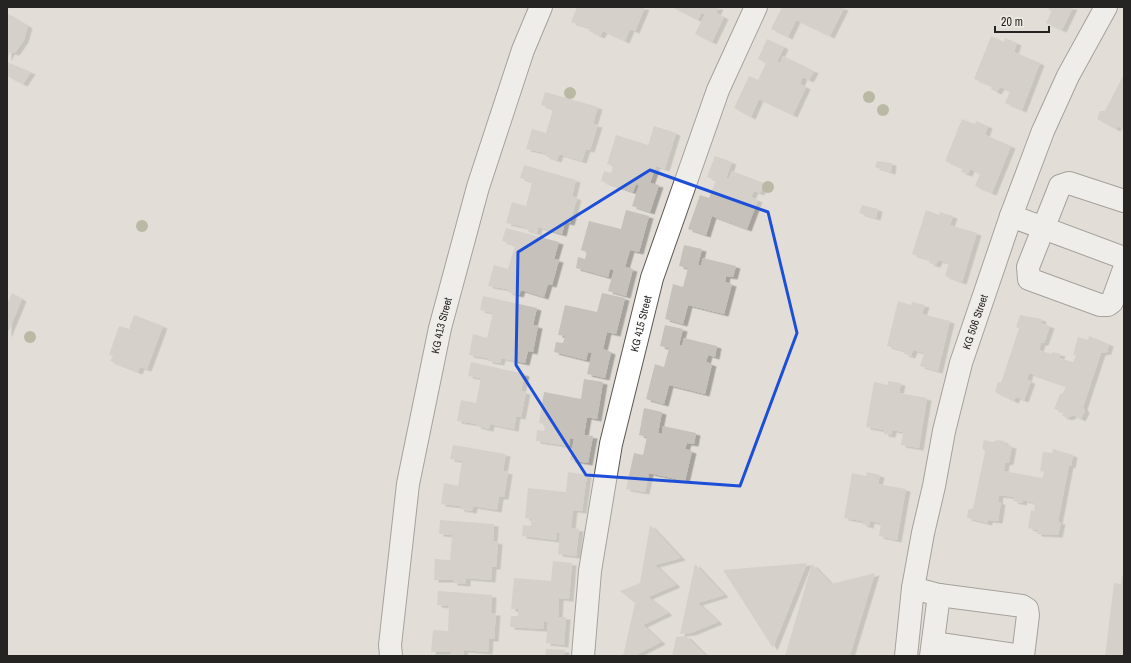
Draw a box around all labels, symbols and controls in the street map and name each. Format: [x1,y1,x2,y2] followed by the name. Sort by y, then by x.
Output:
[995,8,1049,34] scale bar
[1001,14,1023,30] text: 20 m
[959,292,991,351] street label: KG 506 Street
[627,294,655,353] street label: KG 415 Street
[428,295,455,355] street label: KG 413 Street

